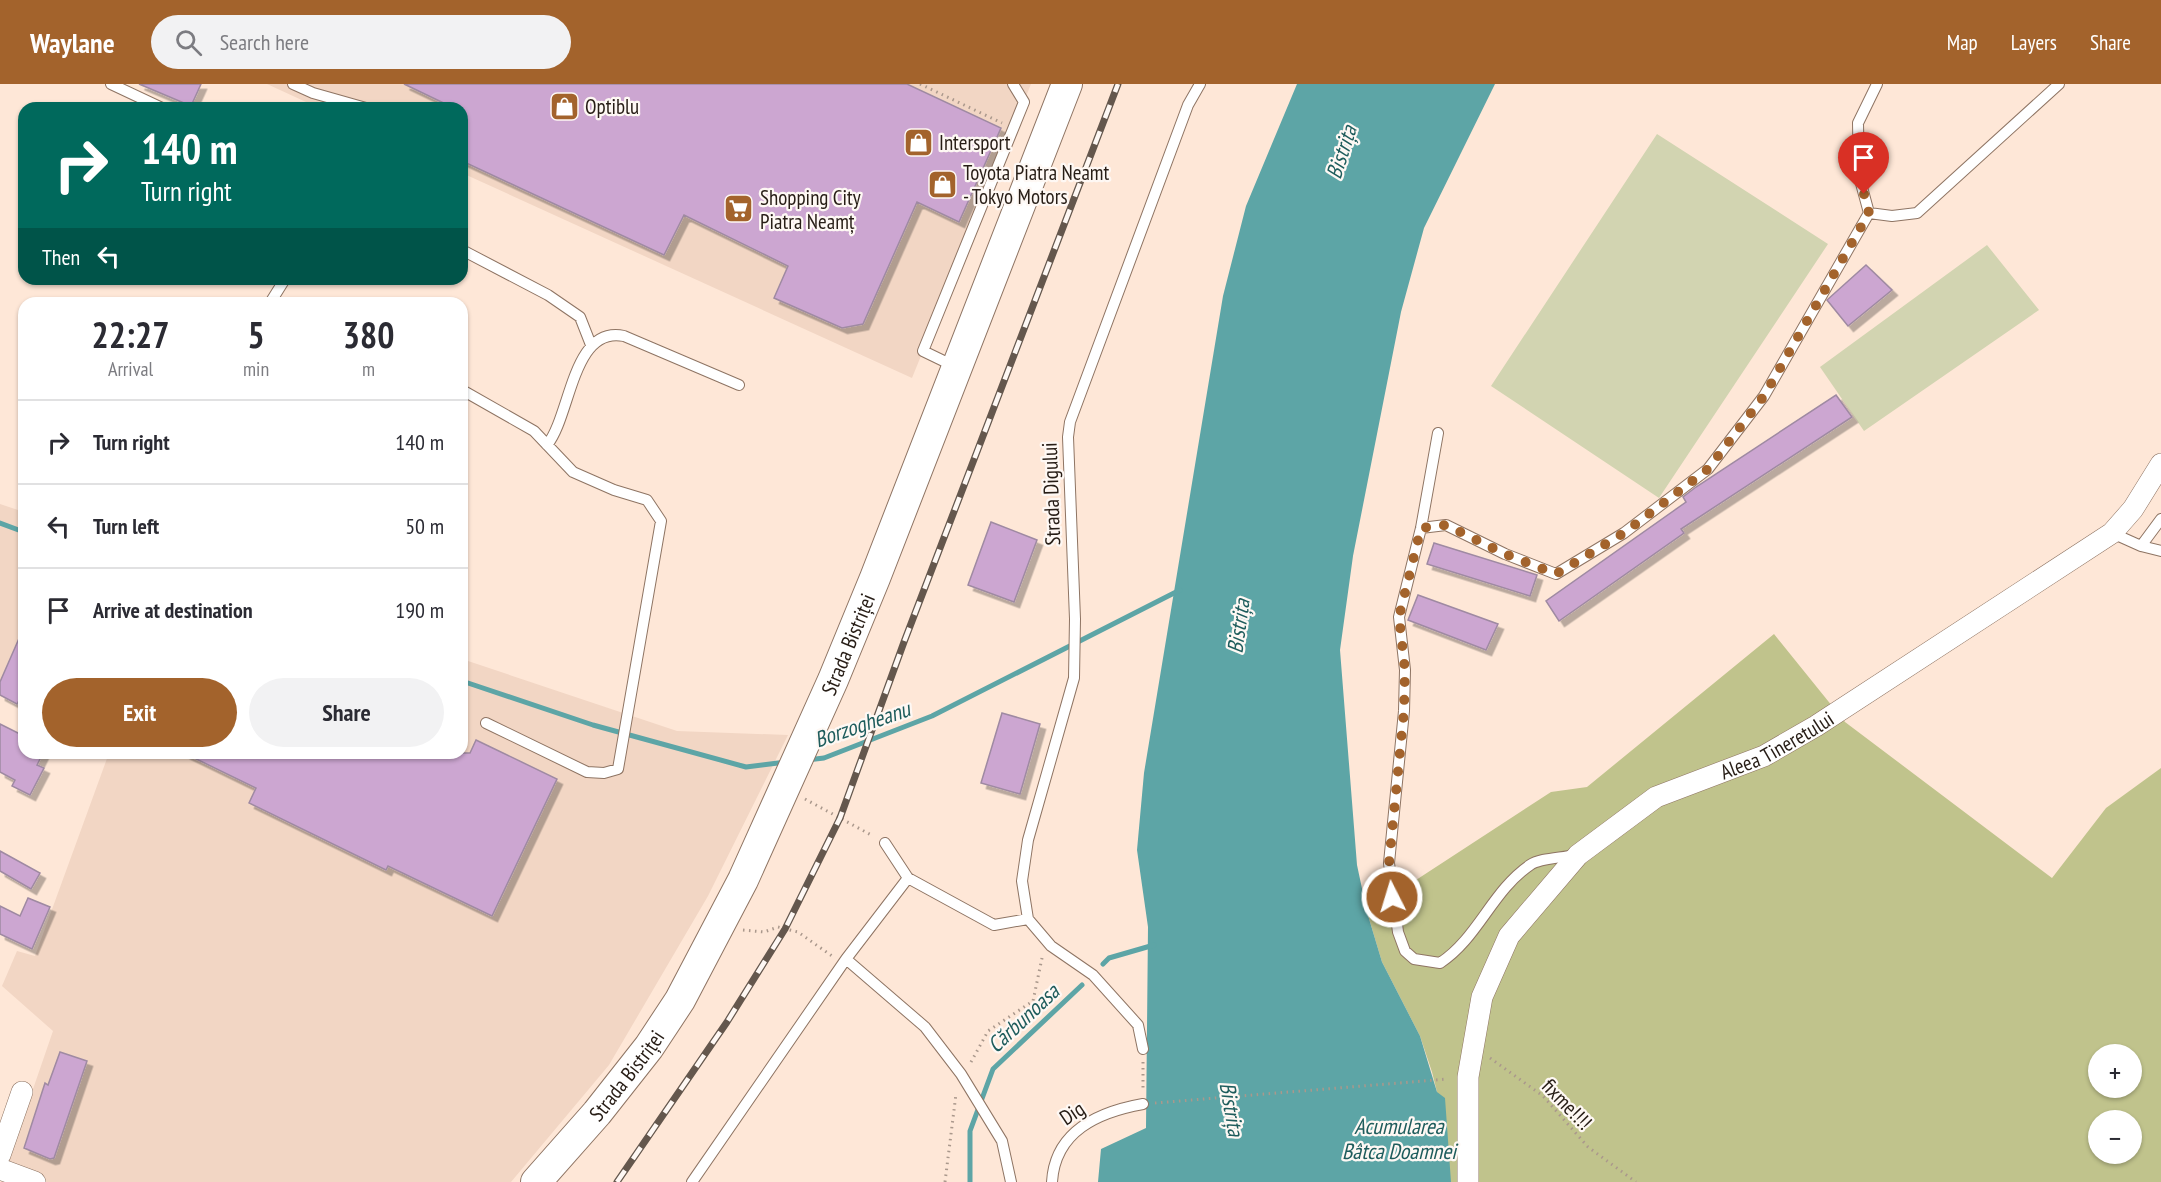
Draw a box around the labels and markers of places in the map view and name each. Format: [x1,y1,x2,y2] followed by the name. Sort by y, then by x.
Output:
[548,90,580,122] shop icon: Optiblu
[585,93,639,120] place label: Optiblu
[902,126,934,158] shop icon: Intersport
[939,129,1011,156] place label: Intersport
[1838,132,1889,194] pin
[963,159,1110,210] place label: Toyota Piatra Neamt - Tokyo Motors
[926,168,958,200] shop icon: Toyota Piatra Neamt - Tokyo Motors
[760,184,861,235] place label: Shopping City Piatra Neamț
[723,193,755,225] supermarket icon: Shopping City Piatra Neamț

